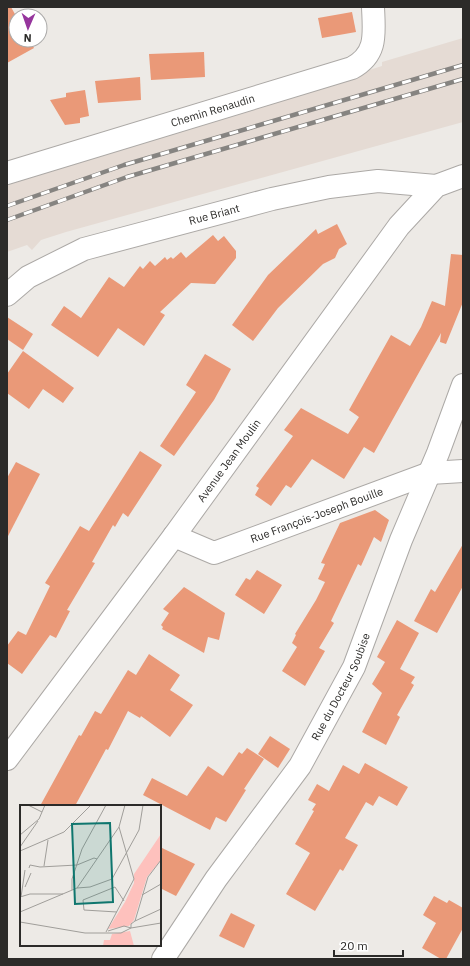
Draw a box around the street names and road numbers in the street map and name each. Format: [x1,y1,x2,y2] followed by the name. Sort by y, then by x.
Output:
[169,91,256,130] street label: Chemin Renaudin
[187,201,241,228] street label: Rue Briant
[194,416,264,505] street label: Avenue Jean Moulin
[248,484,385,546] street label: Rue François-Joseph Bouille
[308,631,373,743] street label: Rue du Docteur Soubise

